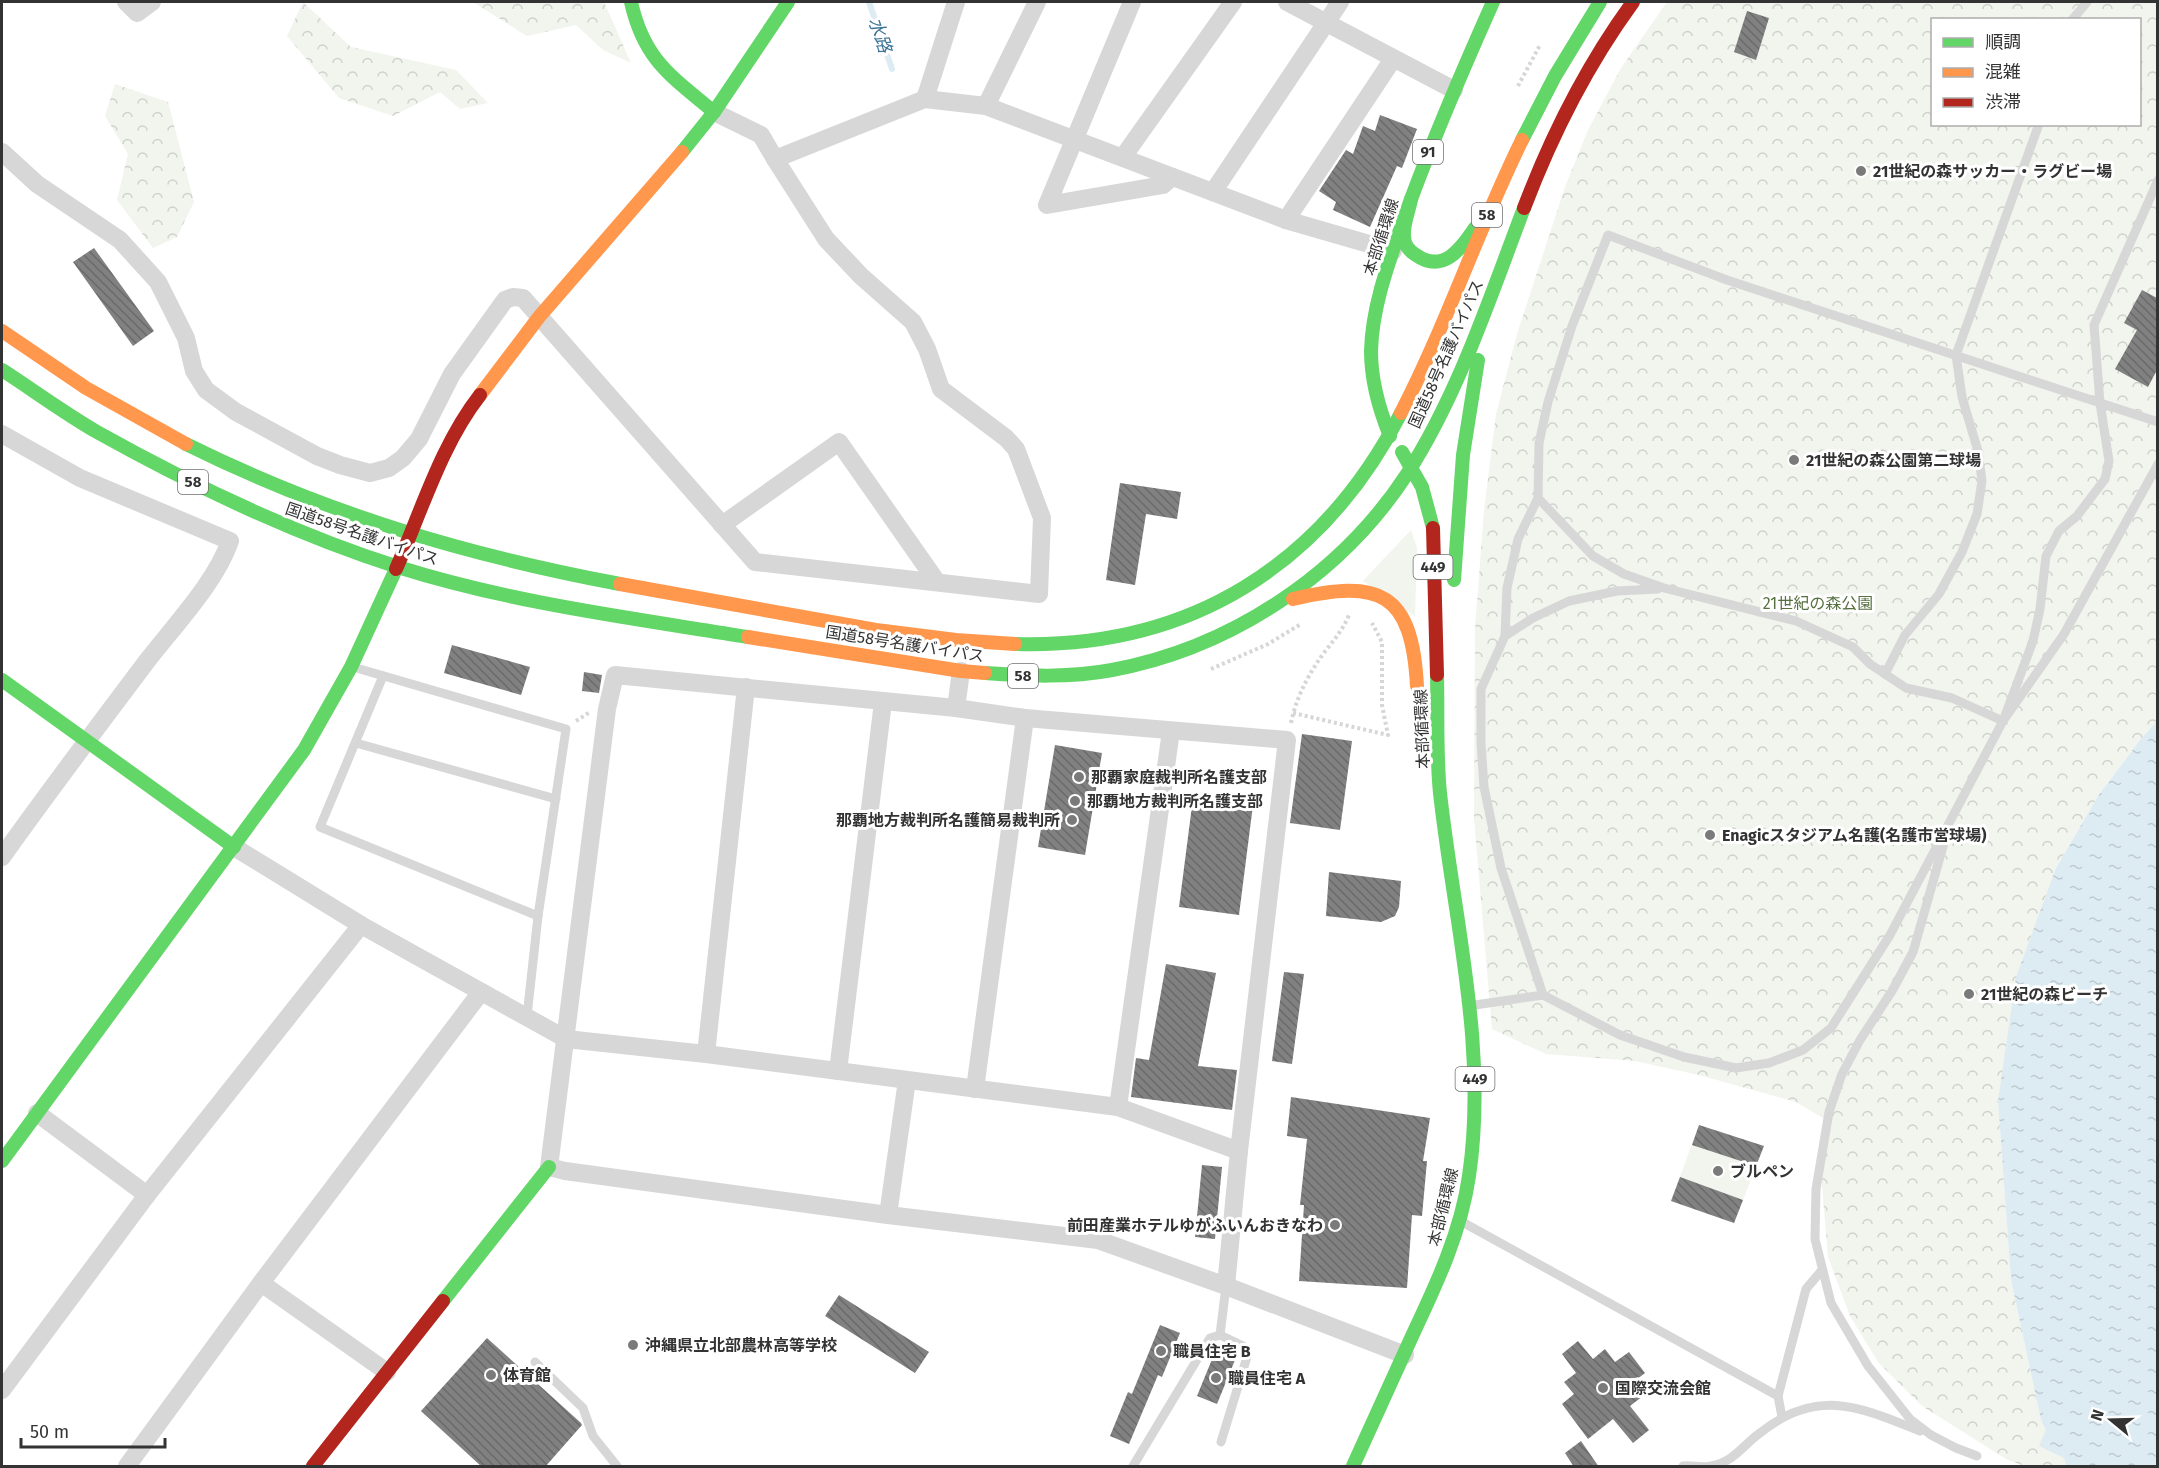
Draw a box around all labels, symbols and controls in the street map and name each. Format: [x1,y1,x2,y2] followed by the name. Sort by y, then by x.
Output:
[864,14,897,57] water label: 水路
[1931,18,2141,126] legend
[1985,31,2021,53] text: 順調
[1985,61,2021,83] text: 混雑
[1985,91,2021,113] text: 渋滞
[1413,140,1443,164] road number: 91
[1873,162,2112,181] place label: 21世紀の森サッカー・ラグビー場
[1854,164,1868,178] marker: 21世紀の森サッカー・ラグビー場
[1360,196,1402,278] street label: 本部循環線
[1472,203,1502,227] road number: 58
[1405,277,1487,431] street label: 国道58号名護バイパス
[1806,451,1981,470] place label: 21世紀の森公園第二球場
[1787,453,1801,467] marker: 21世紀の森公園第二球場
[178,470,208,494] road number: 58
[283,499,441,569] street label: 国道58号名護バイパス
[1414,555,1452,579] road number: 449
[1763,594,1873,613] park label: 21世紀の森公園
[824,622,986,666] street label: 国道58号名護バイパス
[1008,664,1038,688] road number: 58
[1411,689,1433,769] street label: 本部循環線
[1091,768,1267,787] place label: 那覇家庭裁判所名護支部
[1072,770,1086,784] marker: 那覇家庭裁判所名護支部
[1087,792,1263,811] place label: 那覇地方裁判所名護支部
[1068,794,1082,808] marker: 那覇地方裁判所名護支部
[836,811,1060,830] place label: 那覇地方裁判所名護簡易裁判所
[1065,813,1079,827] marker: 那覇地方裁判所名護簡易裁判所
[1722,826,1986,845] place label: Enagicスタジアム名護(名護市営球場)
[1703,828,1717,842] marker: Enagicスタジアム名護(名護市営球場)
[1981,985,2108,1004] place label: 21世紀の森ビーチ
[1962,987,1976,1001] marker: 21世紀の森ビーチ
[1456,1067,1494,1091] road number: 449
[1730,1162,1794,1181] place label: ブルペン
[1711,1164,1725,1178] marker: ブルペン
[1424,1166,1462,1248] street label: 本部循環線
[1067,1216,1323,1235] place label: 前田産業ホテルゆがふいんおきなわ
[1328,1218,1342,1232] marker: 前田産業ホテルゆがふいんおきなわ
[645,1336,837,1355] place label: 沖縄県立北部農林高等学校
[626,1338,640,1352] marker: 沖縄県立北部農林高等学校
[1173,1342,1251,1361] place label: 職員住宅 B
[1154,1344,1168,1358] marker: 職員住宅 B
[503,1366,551,1385] place label: 体育館
[484,1368,498,1382] marker: 体育館
[1228,1369,1306,1388] place label: 職員住宅 A
[1209,1371,1223,1385] marker: 職員住宅 A
[1615,1379,1711,1398] place label: 国際交流会館
[1596,1381,1610,1395] marker: 国際交流会館
[2081,1390,2141,1450] north arrow
[2087,1407,2108,1423] text: N
[21,1411,165,1449] scale bar
[30,1421,69,1443] text: 50 m

